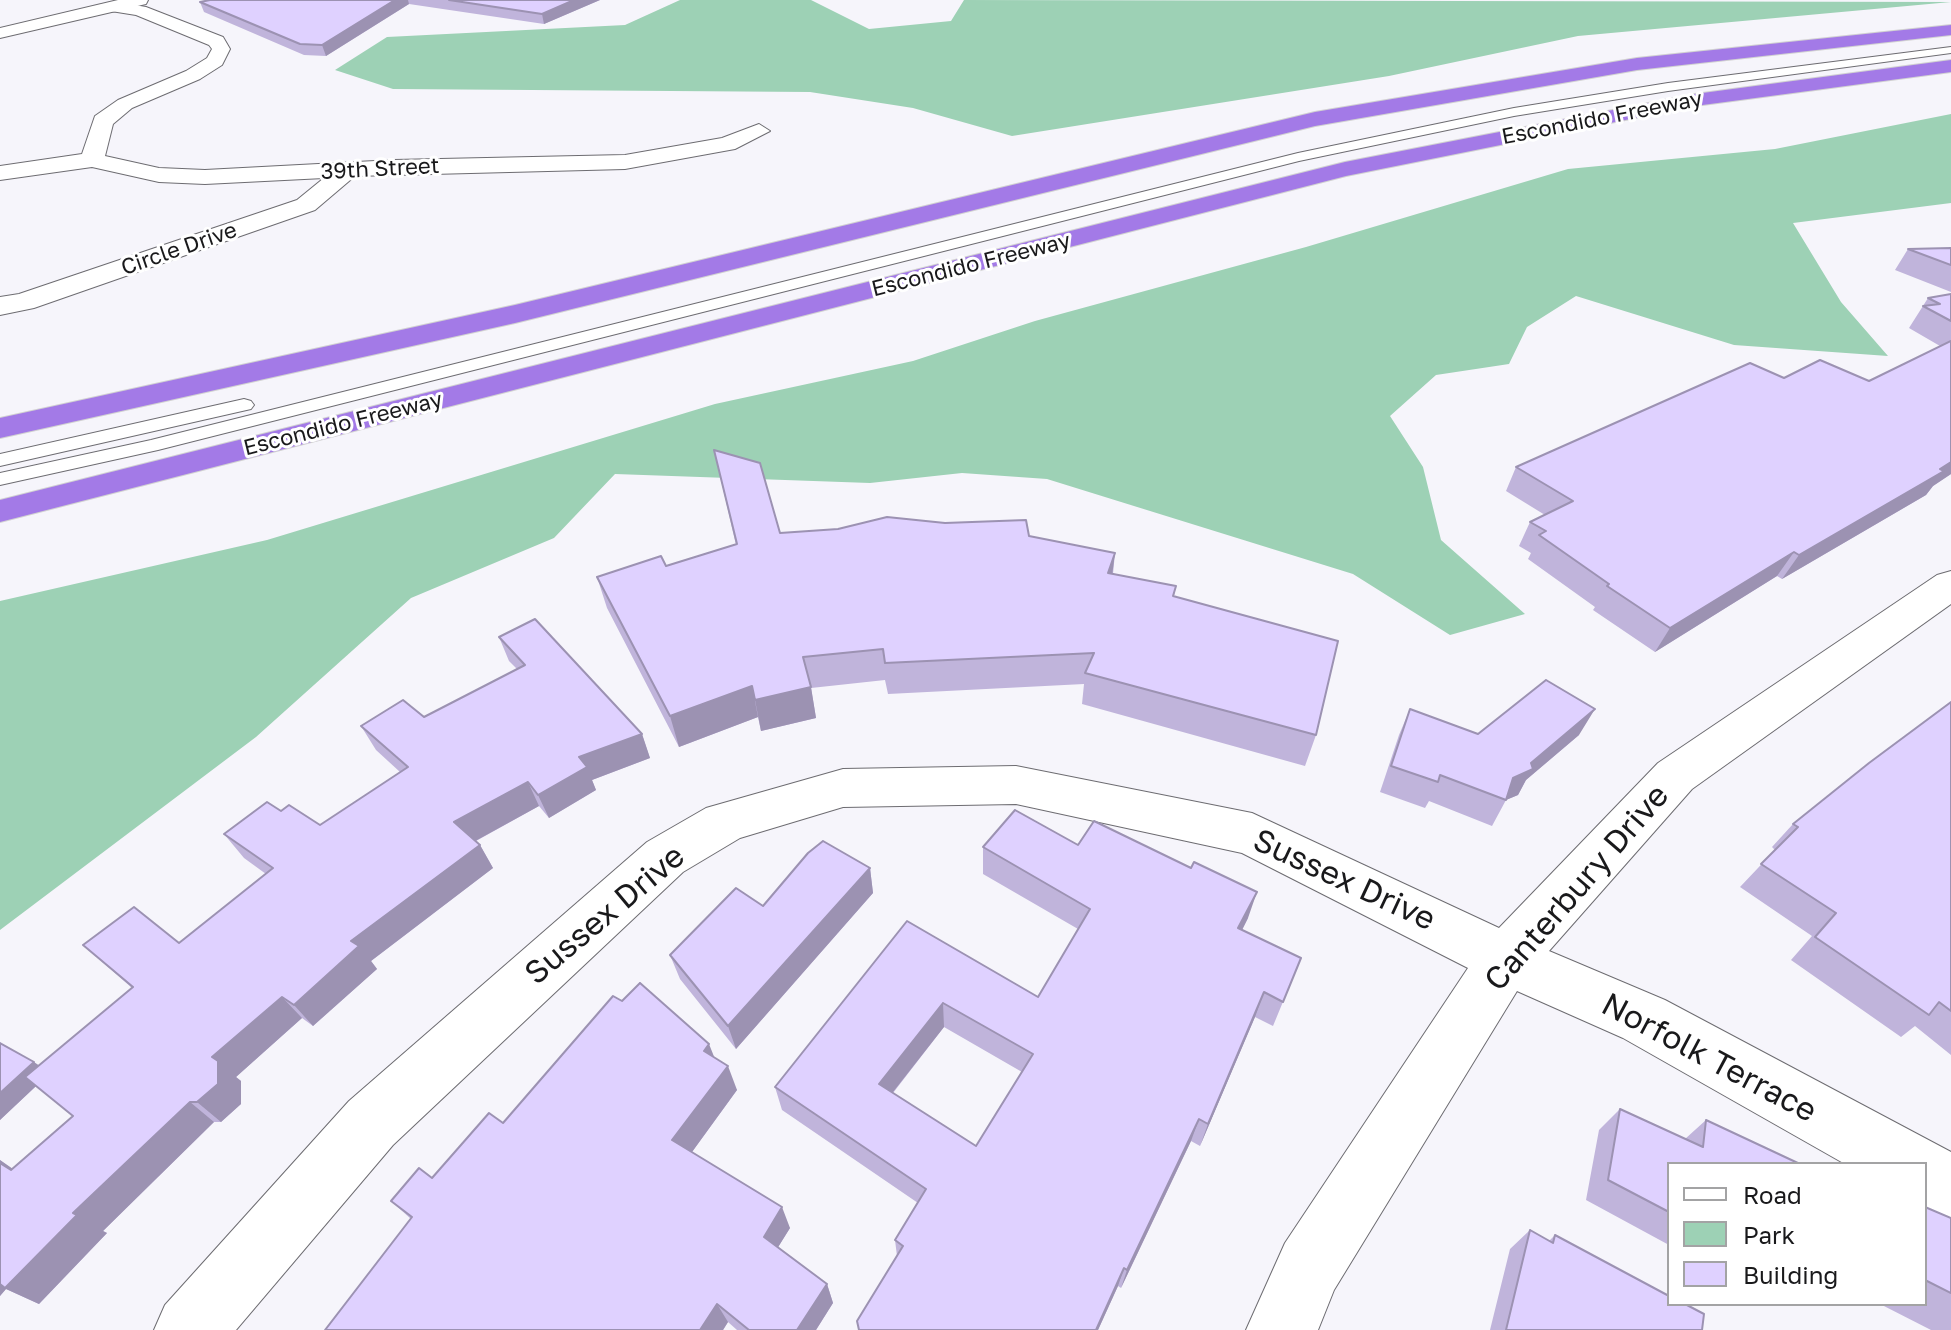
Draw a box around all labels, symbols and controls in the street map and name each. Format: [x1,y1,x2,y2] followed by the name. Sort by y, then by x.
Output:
[1499,86,1705,150] street label: Escondido Freeway
[320,153,440,185] street label: 39th Street
[118,217,240,281] street label: Circle Drive
[869,228,1073,302] street label: Escondido Freeway
[241,387,445,461] street label: Escondido Freeway
[1477,777,1677,999] street label: Canterbury Drive
[1247,821,1441,939] street label: Sussex Drive
[517,837,693,993] street label: Sussex Drive
[1595,985,1823,1131] street label: Norfolk Terrace
[1667,1162,1927,1306] legend
[1743,1180,1802,1209] text: Road
[1743,1220,1795,1249] text: Park
[1743,1260,1838,1289] text: Building

